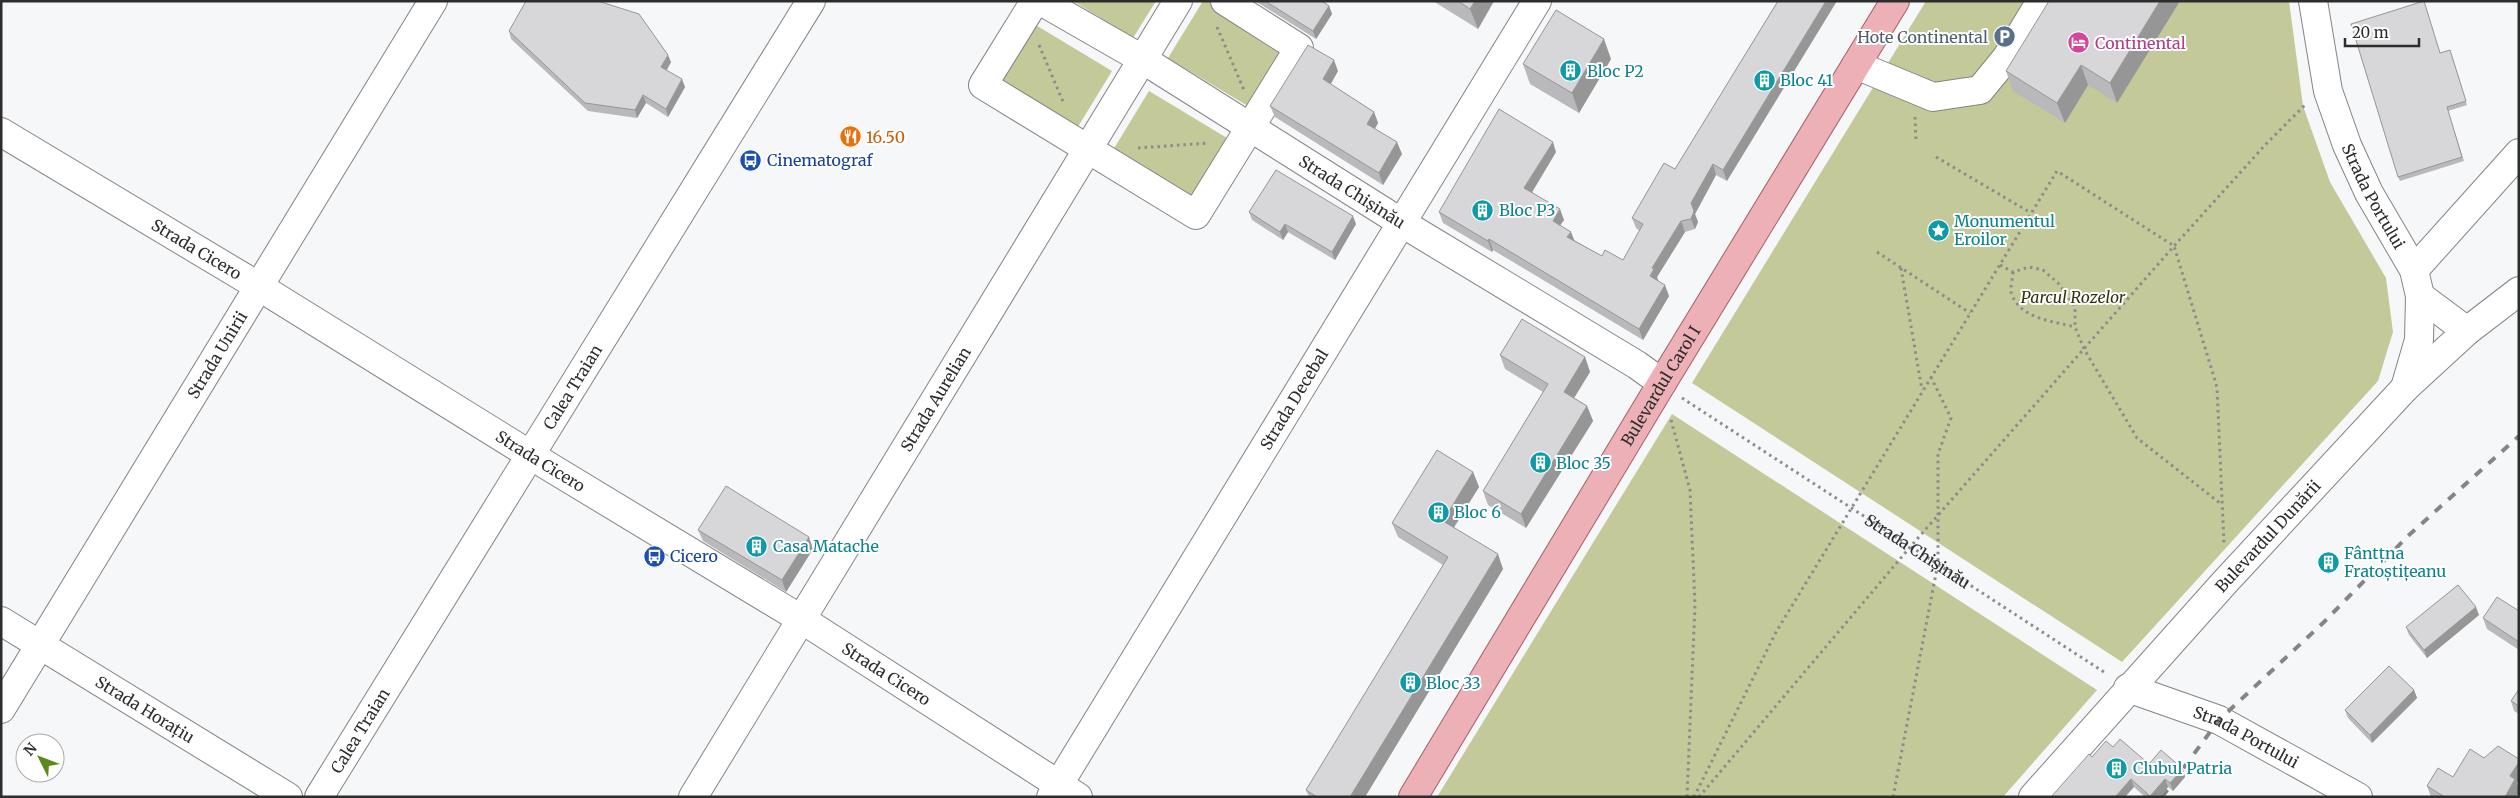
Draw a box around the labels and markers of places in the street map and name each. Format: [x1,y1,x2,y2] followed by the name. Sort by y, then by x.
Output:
[1992,25,2016,49] parking icon: Hote Continental
[1857,27,1988,47] place label: Hote Continental
[2067,31,2091,55] hotel icon: Continental
[2095,33,2186,53] place label: Continental
[1559,59,1583,83] building icon: Bloc P2
[1587,61,1644,81] place label: Bloc P2
[1752,68,1776,92] building icon: Bloc 41
[1780,70,1833,90] place label: Bloc 41
[838,125,862,149] restaurant icon: 16.50
[866,127,905,147] place label: 16.50
[739,148,763,172] bus stop icon: Cinematograf
[767,150,873,170] place label: Cinematograf
[1471,198,1495,222] building icon: Bloc P3
[1499,200,1555,220] place label: Bloc P3
[1954,211,2055,249] place label: Monumentul Eroilor
[1926,218,1950,242] place icon: Monumentul Eroilor
[1528,451,1552,475] building icon: Bloc 35
[1556,453,1611,473] place label: Bloc 35
[1426,500,1450,524] building icon: Bloc 6
[1454,502,1501,522] place label: Bloc 6
[745,534,769,558] building icon: Casa Matache
[773,536,879,556] place label: Casa Matache
[2344,543,2446,582] place label: Fântțna Fratoștițeanu
[642,544,666,568] bus stop icon: Cicero
[670,546,718,566] place label: Cicero
[2316,550,2340,574] building icon: Fântțna Fratoștițeanu
[1398,671,1422,695] building icon: Bloc 33
[1426,673,1481,693] place label: Bloc 33
[2105,756,2129,780] building icon: Clubul Patria
[2133,758,2233,778] place label: Clubul Patria

